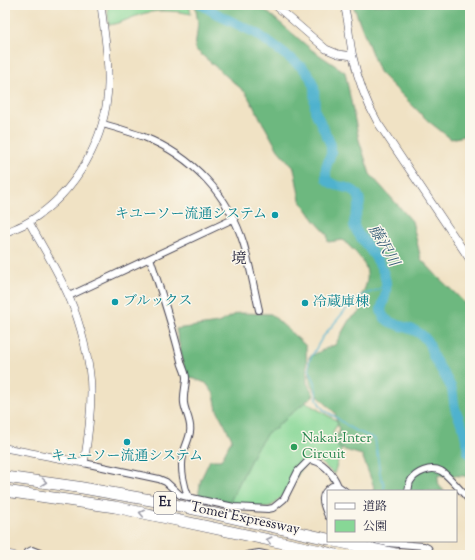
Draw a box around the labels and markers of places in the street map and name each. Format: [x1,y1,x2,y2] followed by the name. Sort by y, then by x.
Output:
[115,205,267,225] place label: キユーソー流通システム
[270,210,280,220] marker: キユーソー流通システム
[123,292,192,312] place label: ブルックス
[313,293,369,313] place label: 冷蔵庫棟
[110,297,120,307] marker: ブルックス
[300,298,310,308] marker: 冷蔵庫棟
[302,429,372,465] place label: Nakai-Inter Circuit
[122,437,132,447] marker: キューソー流通システム
[289,442,299,452] marker: Nakai-Inter Circuit
[51,447,203,467] place label: キューソー流通システム

